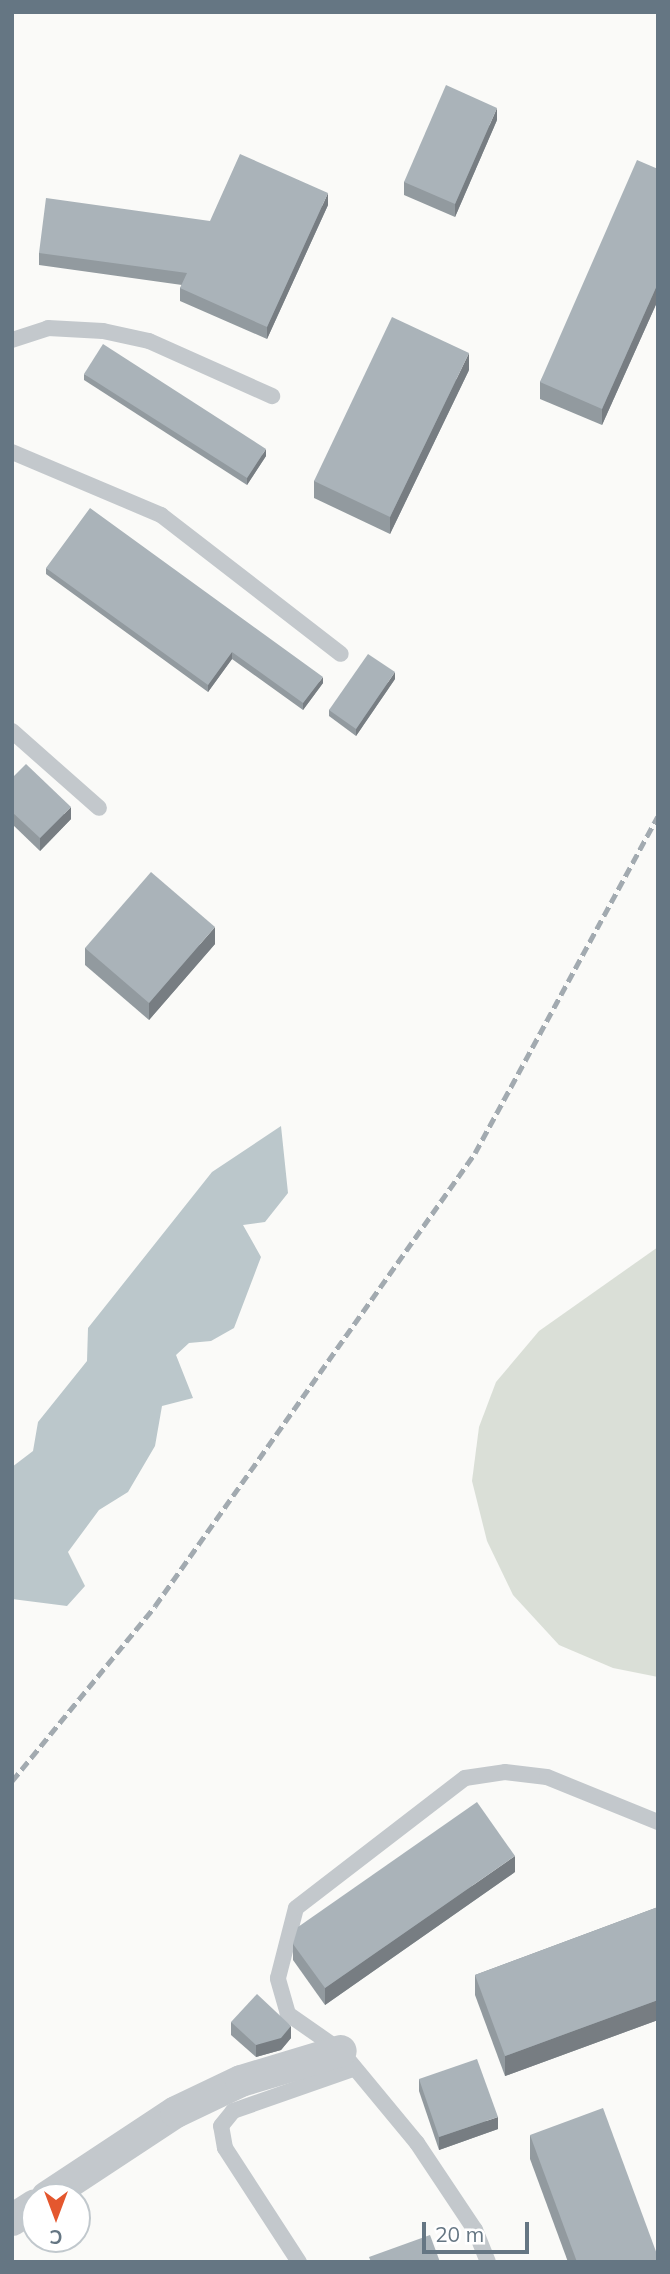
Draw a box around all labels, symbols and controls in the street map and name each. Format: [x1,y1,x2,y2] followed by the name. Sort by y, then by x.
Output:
[21,2183,91,2253] north arrow
[425,2208,532,2252] scale bar
[435,2221,484,2247] text: 20 m
[50,2225,63,2249] text: С

